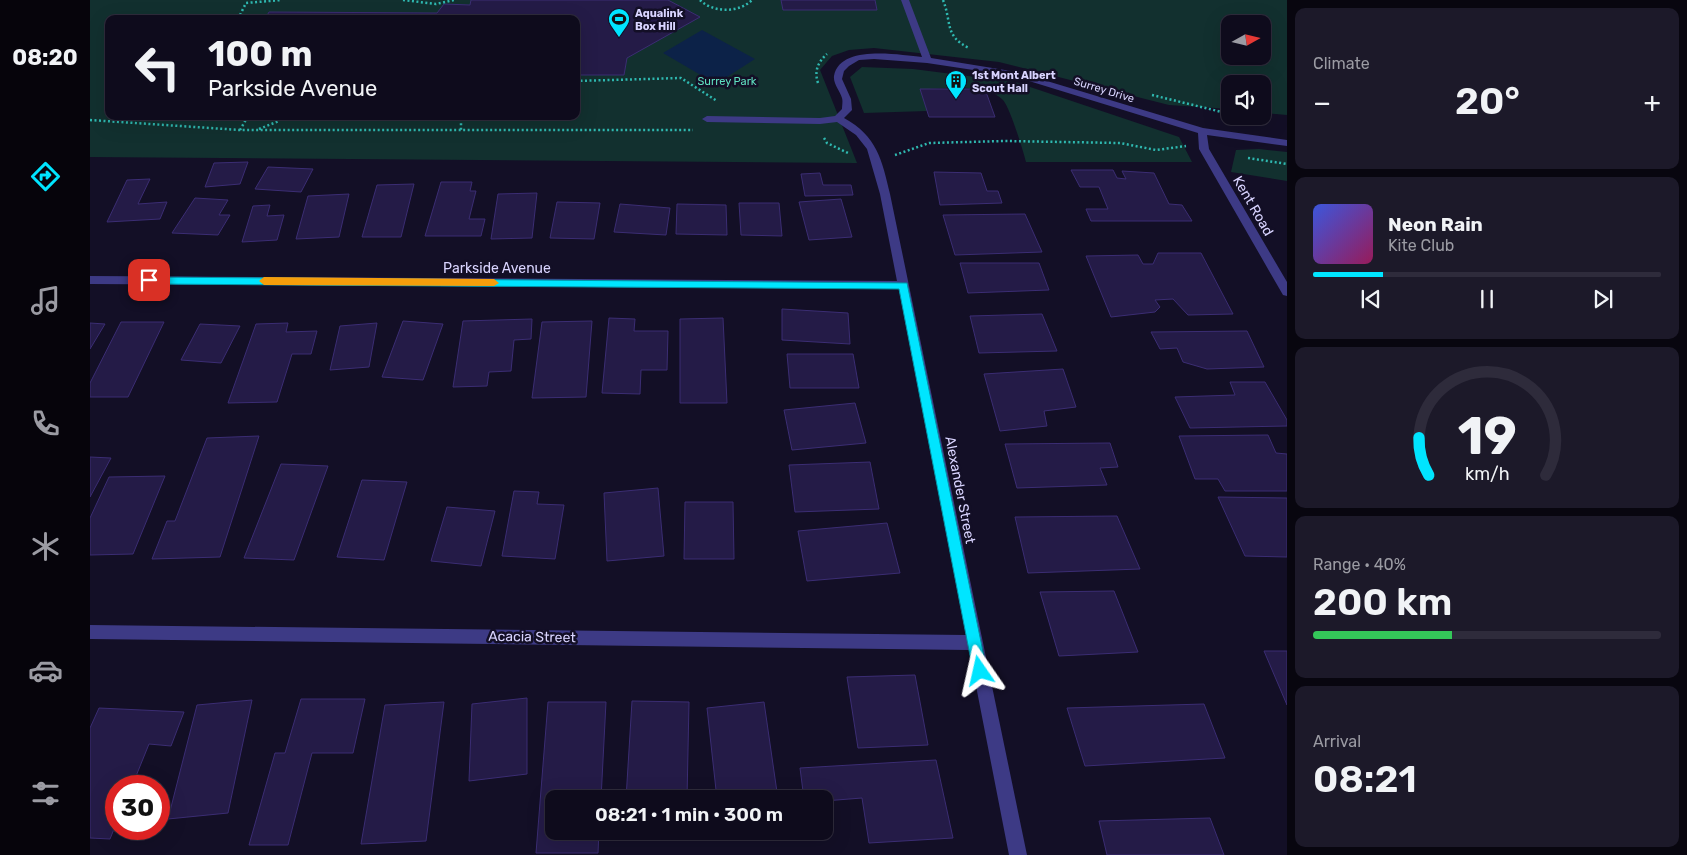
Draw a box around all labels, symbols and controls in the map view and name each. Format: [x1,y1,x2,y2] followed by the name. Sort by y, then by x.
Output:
[607,7,631,38] sports icon: Aqualink Box Hill
[635,7,684,33] place label: Aqualink Box Hill
[1221,15,1271,65] north arrow
[1221,15,1271,125] map controls
[208,33,313,75] text: 100 m
[125,35,190,100] icon: left
[12,44,78,71] text: 08:20
[1313,54,1370,73] text: Climate
[944,69,968,100] building icon: 1st Mont Albert Scout Hall
[972,69,1056,95] place label: 1st Mont Albert Scout Hall
[208,75,377,102] text: Parkside Avenue
[697,75,757,88] park label: Surrey Park
[1072,75,1136,105] street label: Surrey Drive
[1221,75,1271,125] button: sound
[1455,78,1520,124] text: 20°
[1313,86,1331,119] text: −
[1644,86,1661,119] text: +
[28,159,63,194] icon: directions
[1229,173,1277,239] street label: Kent Road
[1388,213,1483,236] text: Neon Rain
[1388,236,1454,255] text: Kite Club
[128,259,170,301] pin
[443,260,551,277] street label: Parkside Avenue
[135,266,163,294] icon: arrive
[28,283,63,318] icon: music
[1357,285,1385,313] icon: previous
[1473,285,1501,313] icon: pause
[1589,285,1617,313] icon: next
[1457,405,1517,467] text: 19
[28,406,63,441] icon: phone
[941,435,979,546] street label: Alexander Street
[1465,463,1509,484] text: km/h
[28,529,63,564] icon: climate
[1313,555,1406,574] text: Range · 40%
[1313,579,1452,625] text: 200 km
[488,628,576,646] street label: Acacia Street
[953,644,1005,696] position arrow
[28,653,63,688] icon: car
[1313,732,1361,751] text: Arrival
[1313,756,1417,802] text: 08:21
[105,775,170,840] speed limit sign: 30
[28,776,63,811] icon: filters
[595,803,783,826] text: 08:21 · 1 min · 300 m

